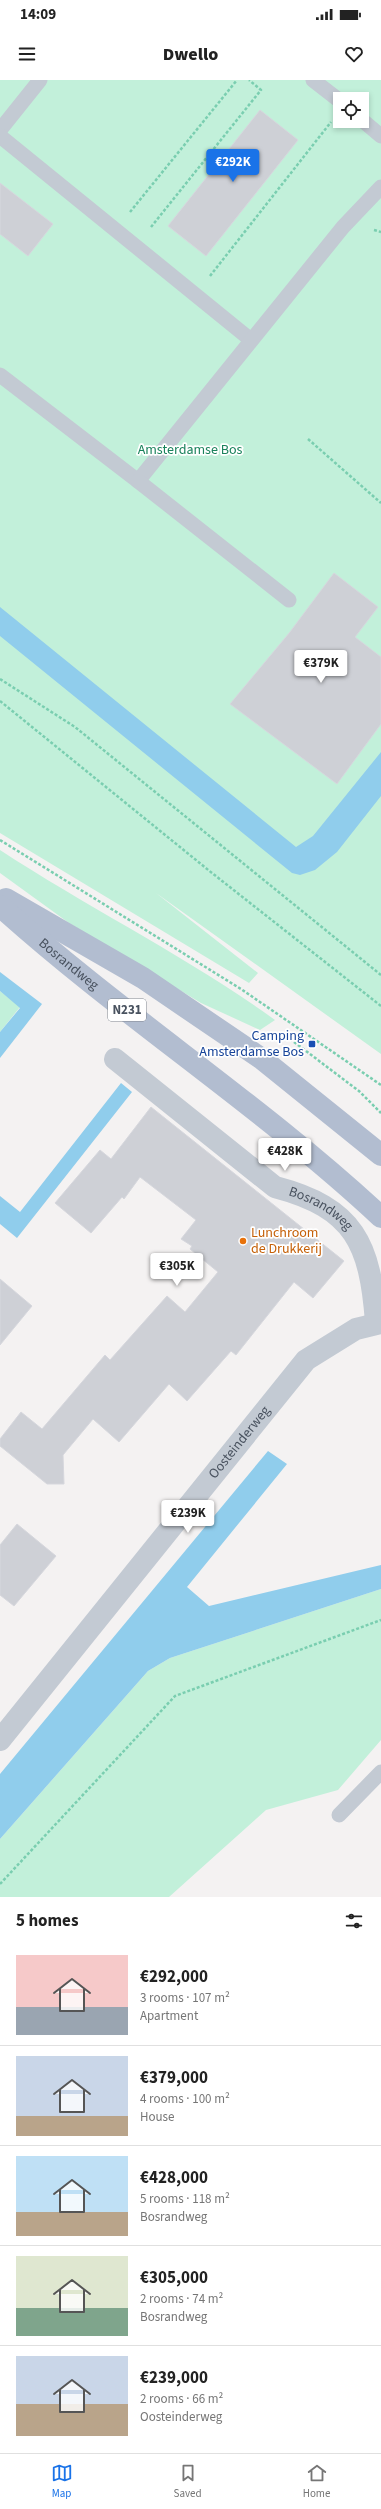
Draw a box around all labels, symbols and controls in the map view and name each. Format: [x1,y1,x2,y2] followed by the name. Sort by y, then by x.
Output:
[20,4,56,25] text: 14:09
[163,42,218,67] text: Dwello
[16,43,38,65] icon: menu
[343,43,365,65] icon: heart
[333,92,369,128] map controls
[333,92,369,128] button: locate
[205,149,261,183] pin: €292K
[215,153,251,171] text: €292K
[138,440,242,460] park label: Amsterdamse Bos
[293,650,349,684] pin: €379K
[303,654,339,672] text: €379K
[34,934,103,995] street label: Bosrandweg
[108,999,146,1021] road number: N231
[199,1026,304,1062] place label: Camping Amsterdamse Bos
[307,1039,317,1049] marker: Camping Amsterdamse Bos
[257,1138,313,1172] pin: €428K
[267,1142,303,1160] text: €428K
[286,1182,358,1235] street label: Bosrandweg
[251,1223,322,1259] place label: Lunchroom de Drukkerij
[238,1236,248,1246] marker: Lunchroom de Drukkerij
[149,1253,205,1287] pin: €305K
[159,1257,195,1275] text: €305K
[204,1402,275,1483] street label: Oosteinderweg
[160,1500,216,1534] pin: €239K
[170,1504,206,1522] text: €239K
[16,1909,78,1933] text: 5 homes
[343,1910,365,1932] icon: filters
[140,1965,208,1989] text: €292,000
[48,1971,96,2019] icon: home
[140,1989,230,2007] text: 3 rooms · 107 m²
[140,2007,198,2025] text: Apartment
[140,2066,208,2090] text: €379,000
[48,2072,96,2120] icon: home
[140,2090,230,2108] text: 4 rooms · 100 m²
[140,2108,175,2126] text: House
[140,2166,208,2190] text: €428,000
[48,2172,96,2220] icon: home
[140,2190,230,2208] text: 5 rooms · 118 m²
[140,2208,207,2226] text: Bosrandweg
[140,2266,208,2290] text: €305,000
[48,2272,96,2320] icon: home
[140,2290,223,2308] text: 2 rooms · 74 m²
[140,2308,207,2326] text: Bosrandweg
[140,2366,208,2390] text: €239,000
[48,2372,96,2420] icon: home
[140,2390,223,2408] text: 2 rooms · 66 m²
[140,2408,222,2426] text: Oosteinderweg
[51,2462,73,2501] tab: Map
[174,2462,202,2501] tab: Saved
[303,2462,330,2501] tab: Home

